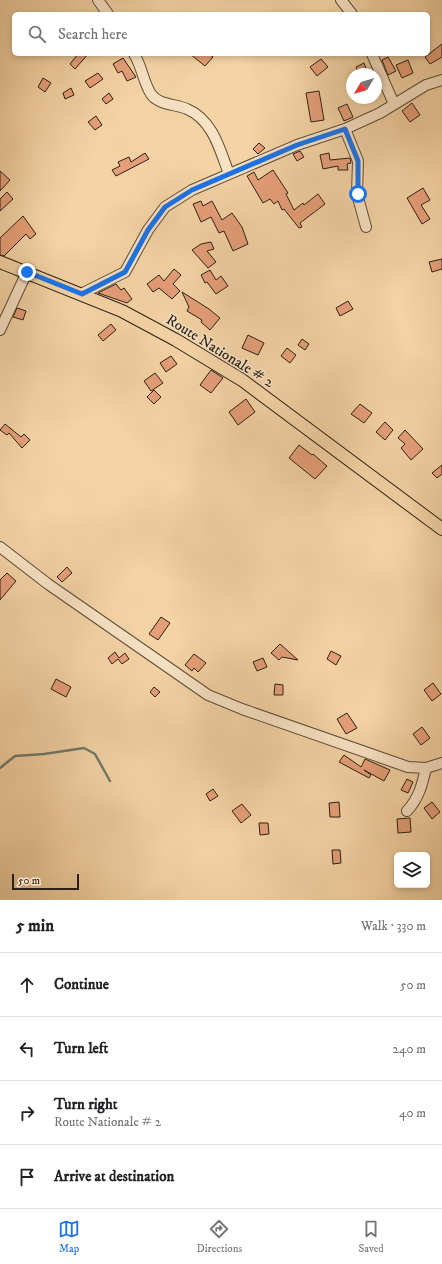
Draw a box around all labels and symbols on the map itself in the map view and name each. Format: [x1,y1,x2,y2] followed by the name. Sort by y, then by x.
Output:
[346,68,382,104] north arrow
[349,185,367,203] route start
[18,263,36,281] route end
[163,310,278,392] street label: Route Nationale # 2
[12,872,79,891] scale bar

